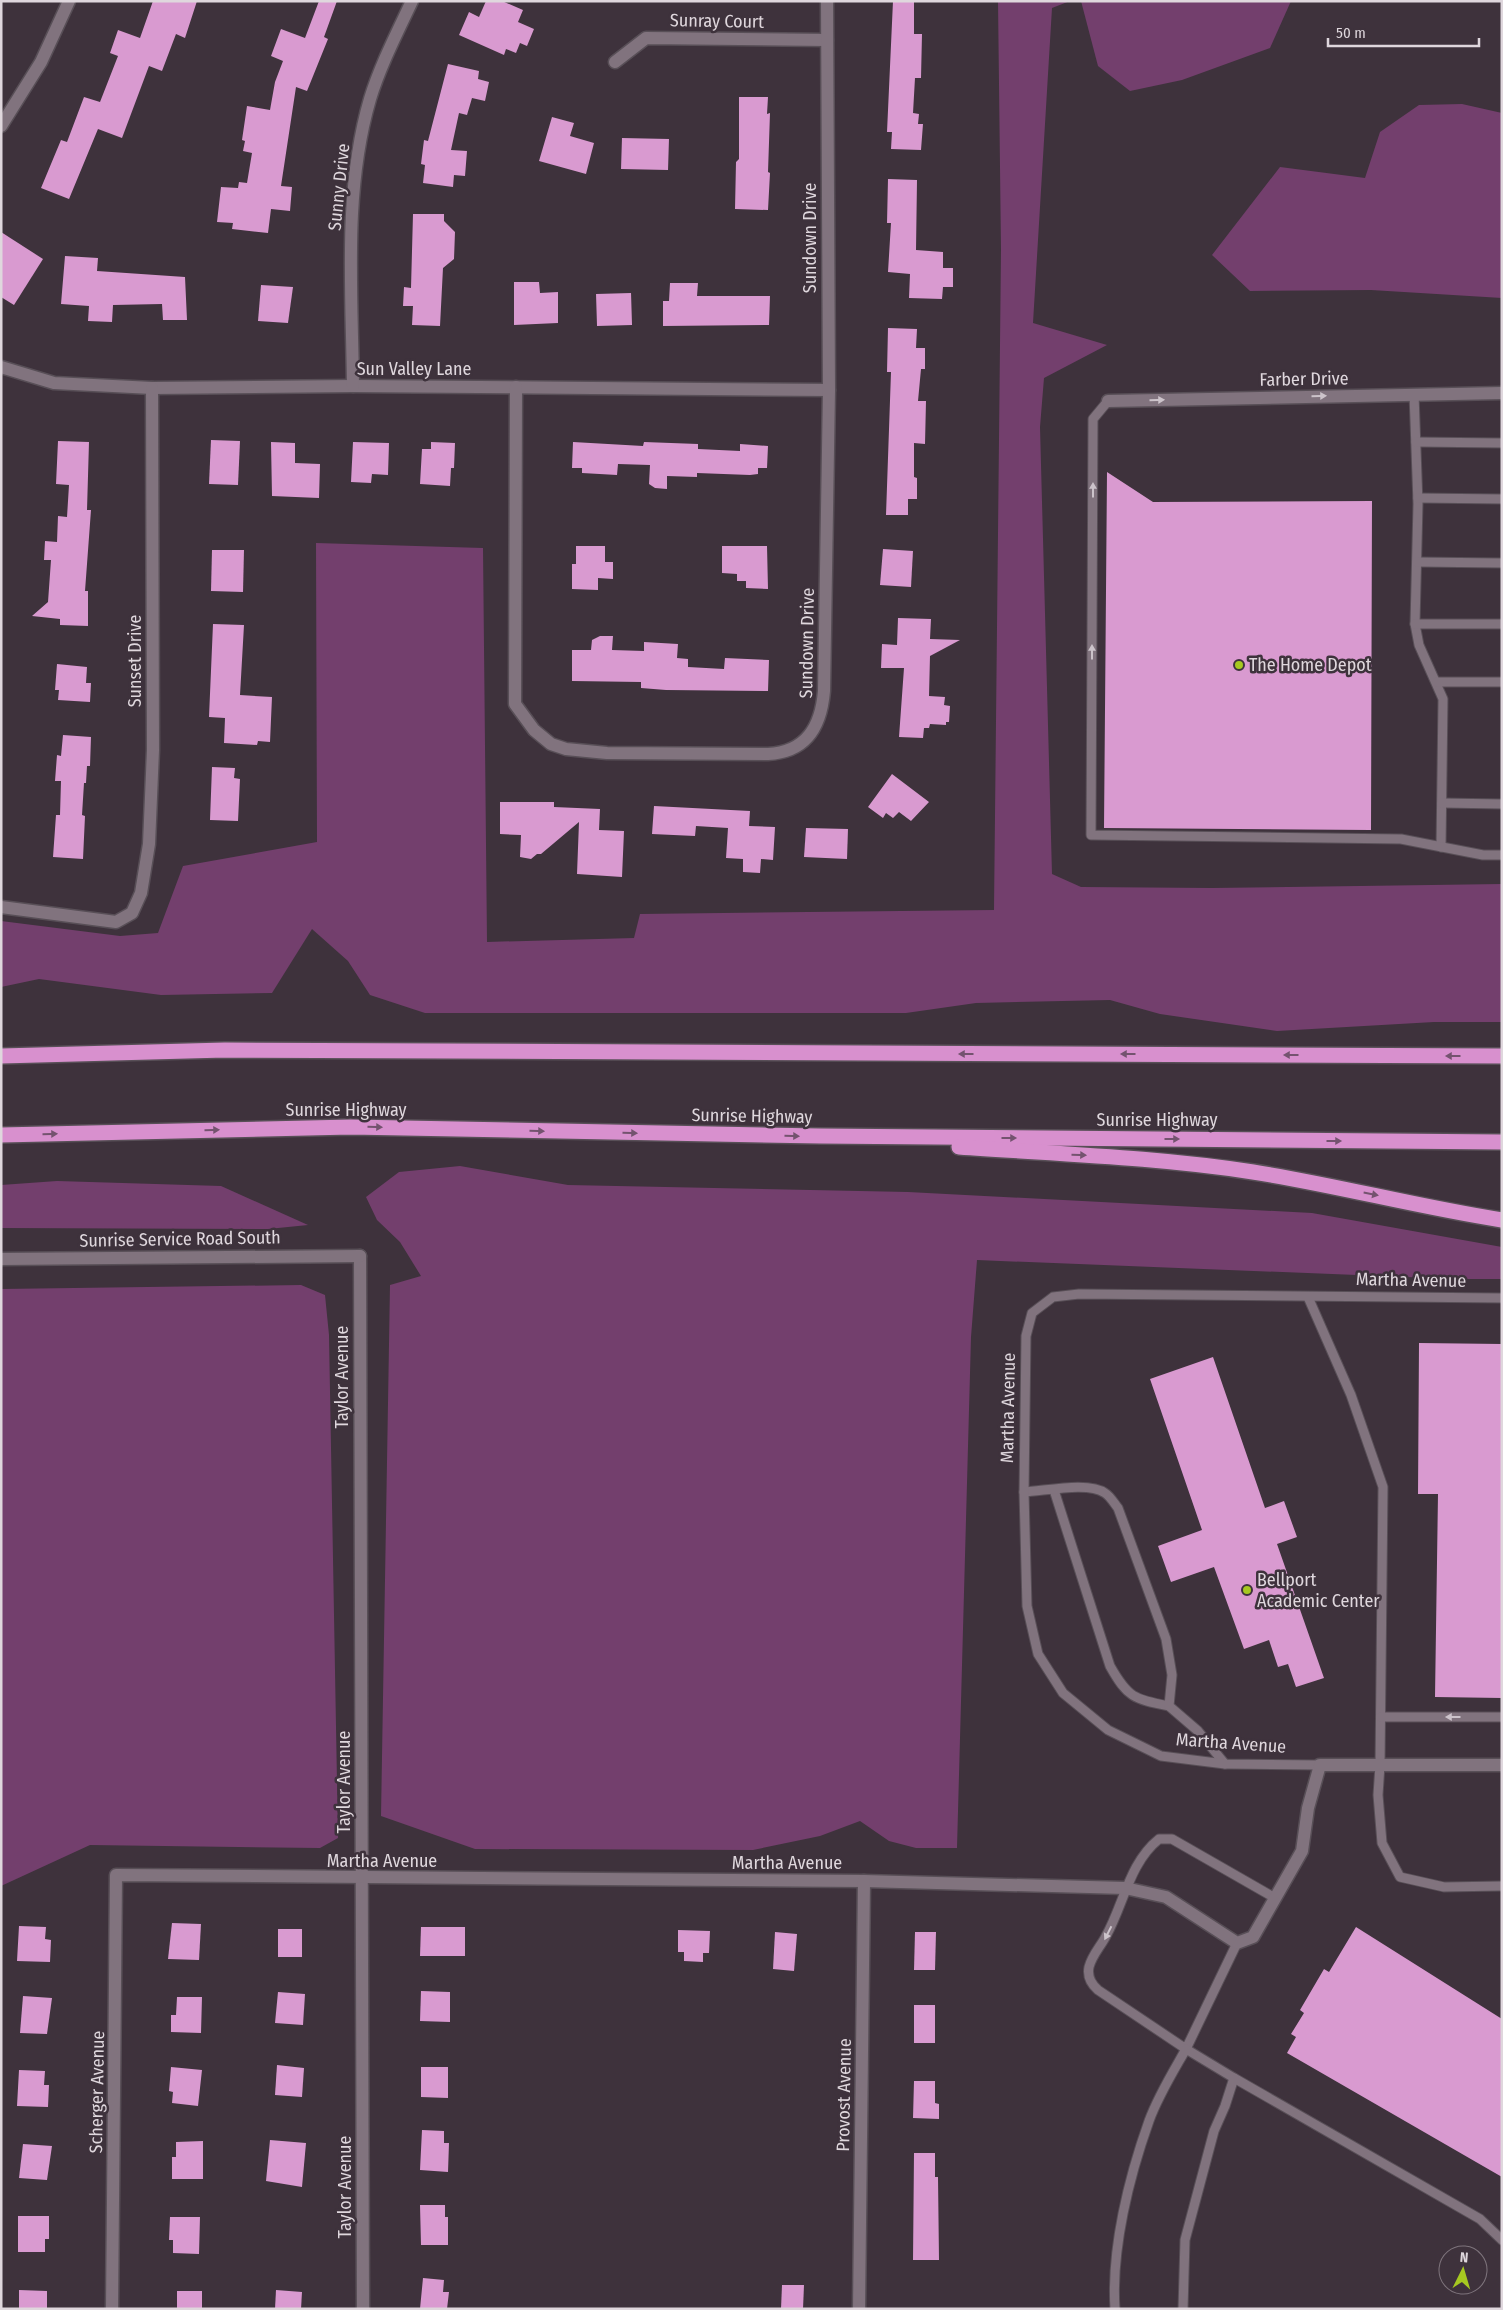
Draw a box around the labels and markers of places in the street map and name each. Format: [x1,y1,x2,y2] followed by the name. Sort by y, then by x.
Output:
[1249,654,1372,676] place label: The Home Depot
[1233,659,1245,671] marker: The Home Depot
[1257,1569,1380,1612] place label: Bellport Academic Center
[1241,1584,1253,1596] marker: Bellport Academic Center

